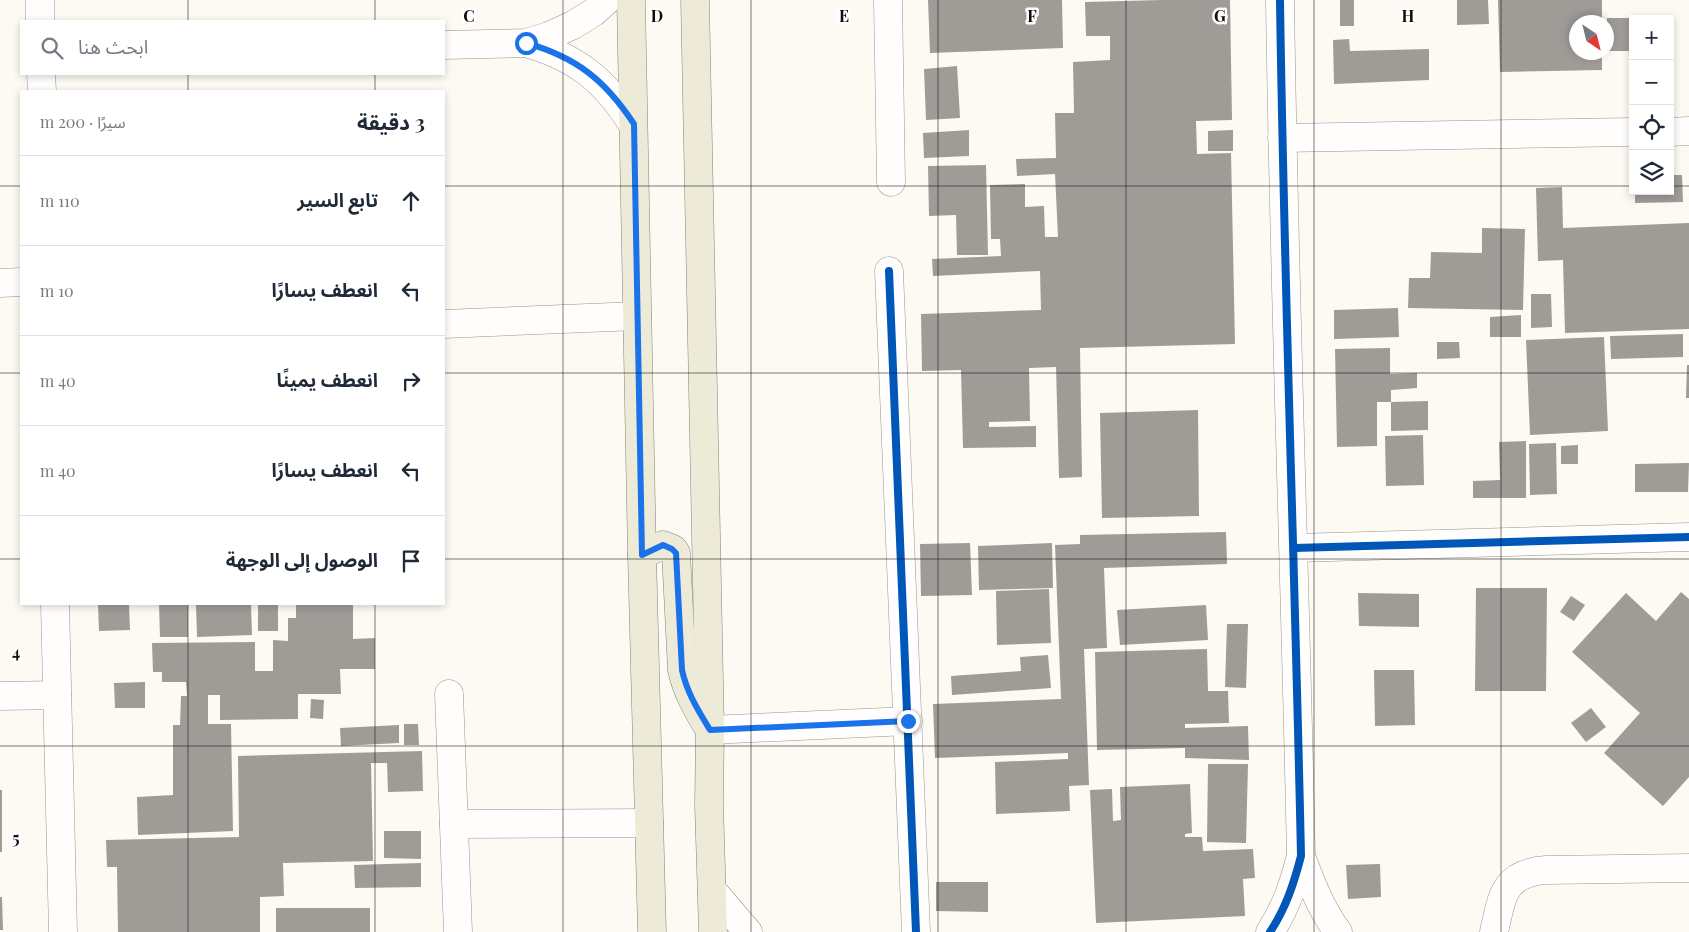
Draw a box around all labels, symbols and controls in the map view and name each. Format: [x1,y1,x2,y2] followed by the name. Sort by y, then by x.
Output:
[463,5,475,26] text: C
[651,5,663,26] text: D
[839,5,849,26] text: E
[1027,5,1037,26] text: F
[1214,5,1226,26] text: G
[1402,5,1415,26] text: H
[1569,15,1614,60] north arrow
[1629,15,1674,195] map controls
[1629,15,1674,60] button: +
[20,20,445,75] search box
[515,32,538,55] route start
[78,33,148,59] text: ابحث هنا
[38,34,66,62] icon: search
[1629,60,1674,105] button: −
[1629,105,1674,150] button: locate
[357,107,425,135] text: 3 دقيقة
[40,111,126,132] text: سيرًا · 200 m
[1629,150,1674,195] button: layers
[297,186,378,212] text: تابع السير
[397,187,425,215] icon: ahead
[40,190,80,211] text: 110 m
[272,276,378,302] text: انعطف يسارًا
[397,277,425,305] icon: left
[40,280,74,301] text: 10 m
[276,366,378,392] text: انعطف يمينًا
[397,367,425,395] icon: right
[40,370,76,391] text: 40 m
[272,456,378,482] text: انعطف يسارًا
[397,457,425,485] icon: left
[40,460,76,481] text: 40 m
[226,546,378,572] text: الوصول إلى الوجهة
[397,547,425,575] icon: arrive
[12,641,20,662] text: 4
[897,710,920,733] route end
[12,827,20,848] text: 5

